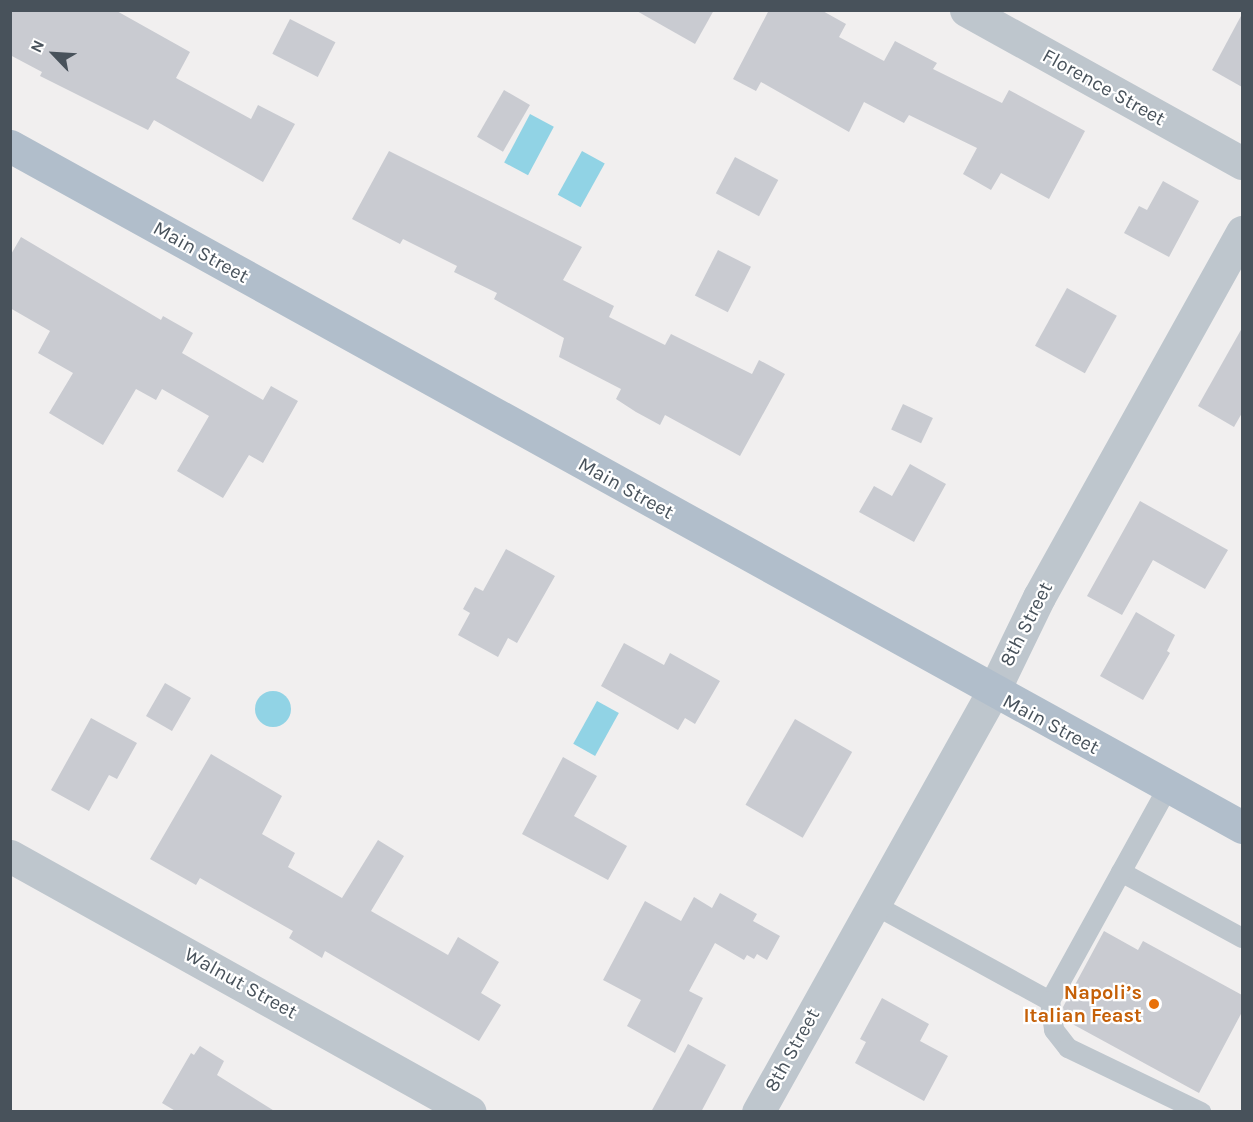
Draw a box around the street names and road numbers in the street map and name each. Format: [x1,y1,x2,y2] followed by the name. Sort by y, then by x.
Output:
[1038,43,1170,131] street label: Florence Street
[149,216,253,288] street label: Main Street
[574,452,678,524] street label: Main Street
[995,578,1057,670] street label: 8th Street
[999,689,1103,759] street label: Main Street
[180,942,302,1024] street label: Walnut Street
[759,1004,825,1096] street label: 8th Street

